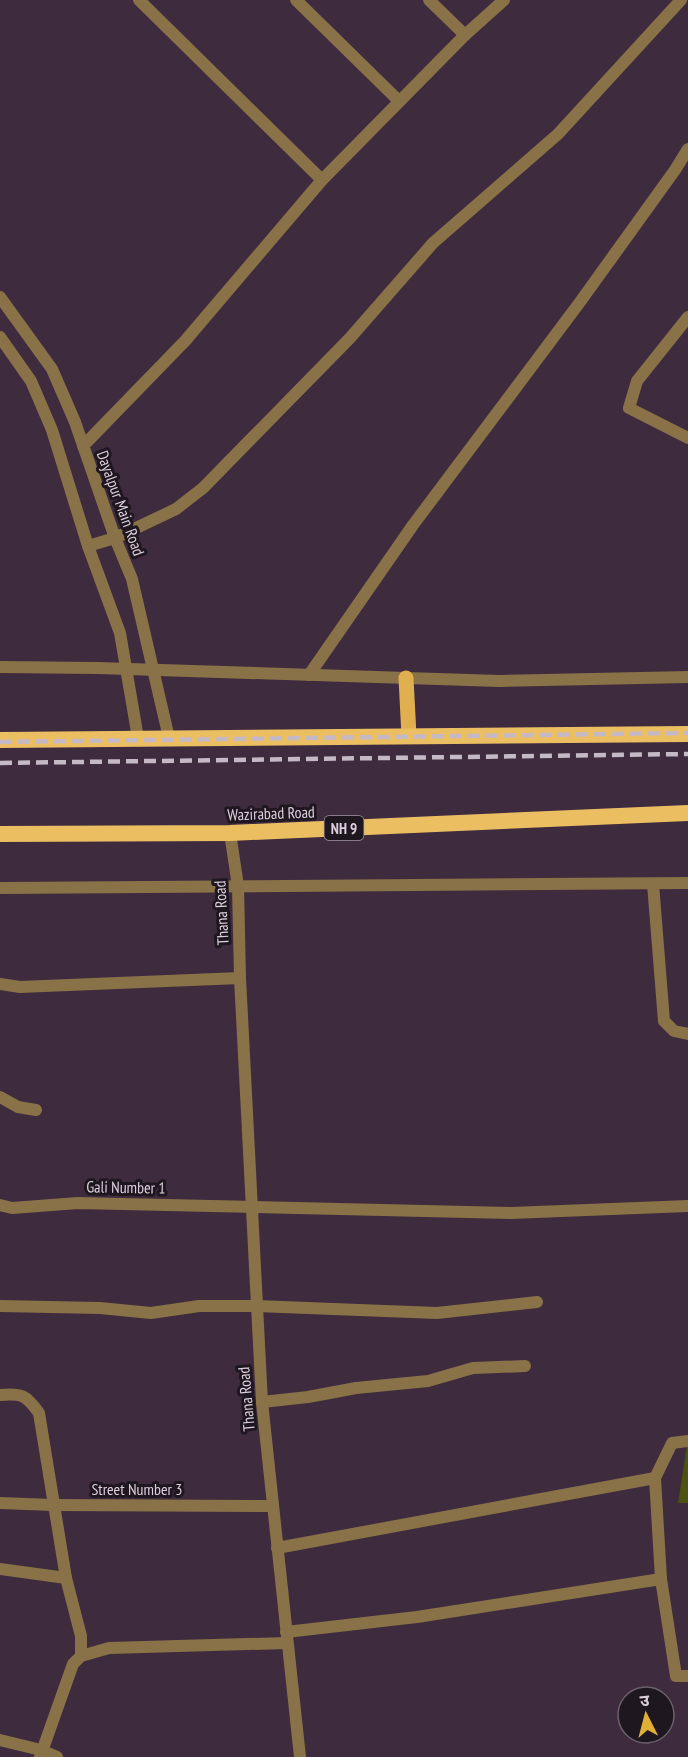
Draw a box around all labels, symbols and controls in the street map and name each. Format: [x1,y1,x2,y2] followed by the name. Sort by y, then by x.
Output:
[93,448,149,558] street label: Dayalpur Main Road
[227,801,315,825] street label: Wazirabad Road
[324,816,364,840] road number: NH 9
[209,880,233,946] street label: Thana Road
[86,1176,166,1198] street label: Gali Number 1
[233,1366,259,1432] street label: Thana Road
[91,1479,183,1499] street label: Street Number 3
[616,1685,676,1745] north arrow
[639,1690,651,1711] text: उ

